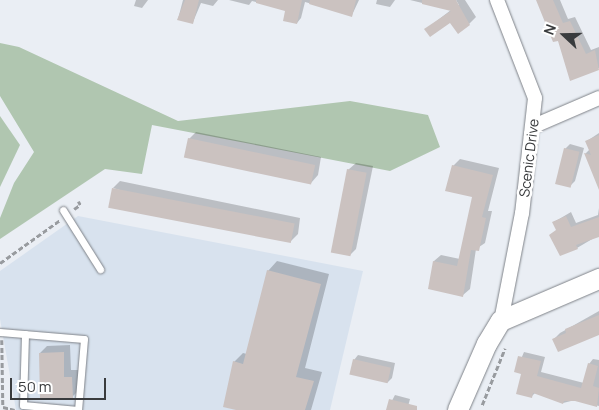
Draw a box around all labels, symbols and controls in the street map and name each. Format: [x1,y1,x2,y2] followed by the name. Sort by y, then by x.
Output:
[539,10,589,60] north arrow
[539,21,560,38] text: N
[516,118,542,198] street label: Scenic Drive
[12,368,109,400] scale bar
[18,376,52,397] text: 50 m

